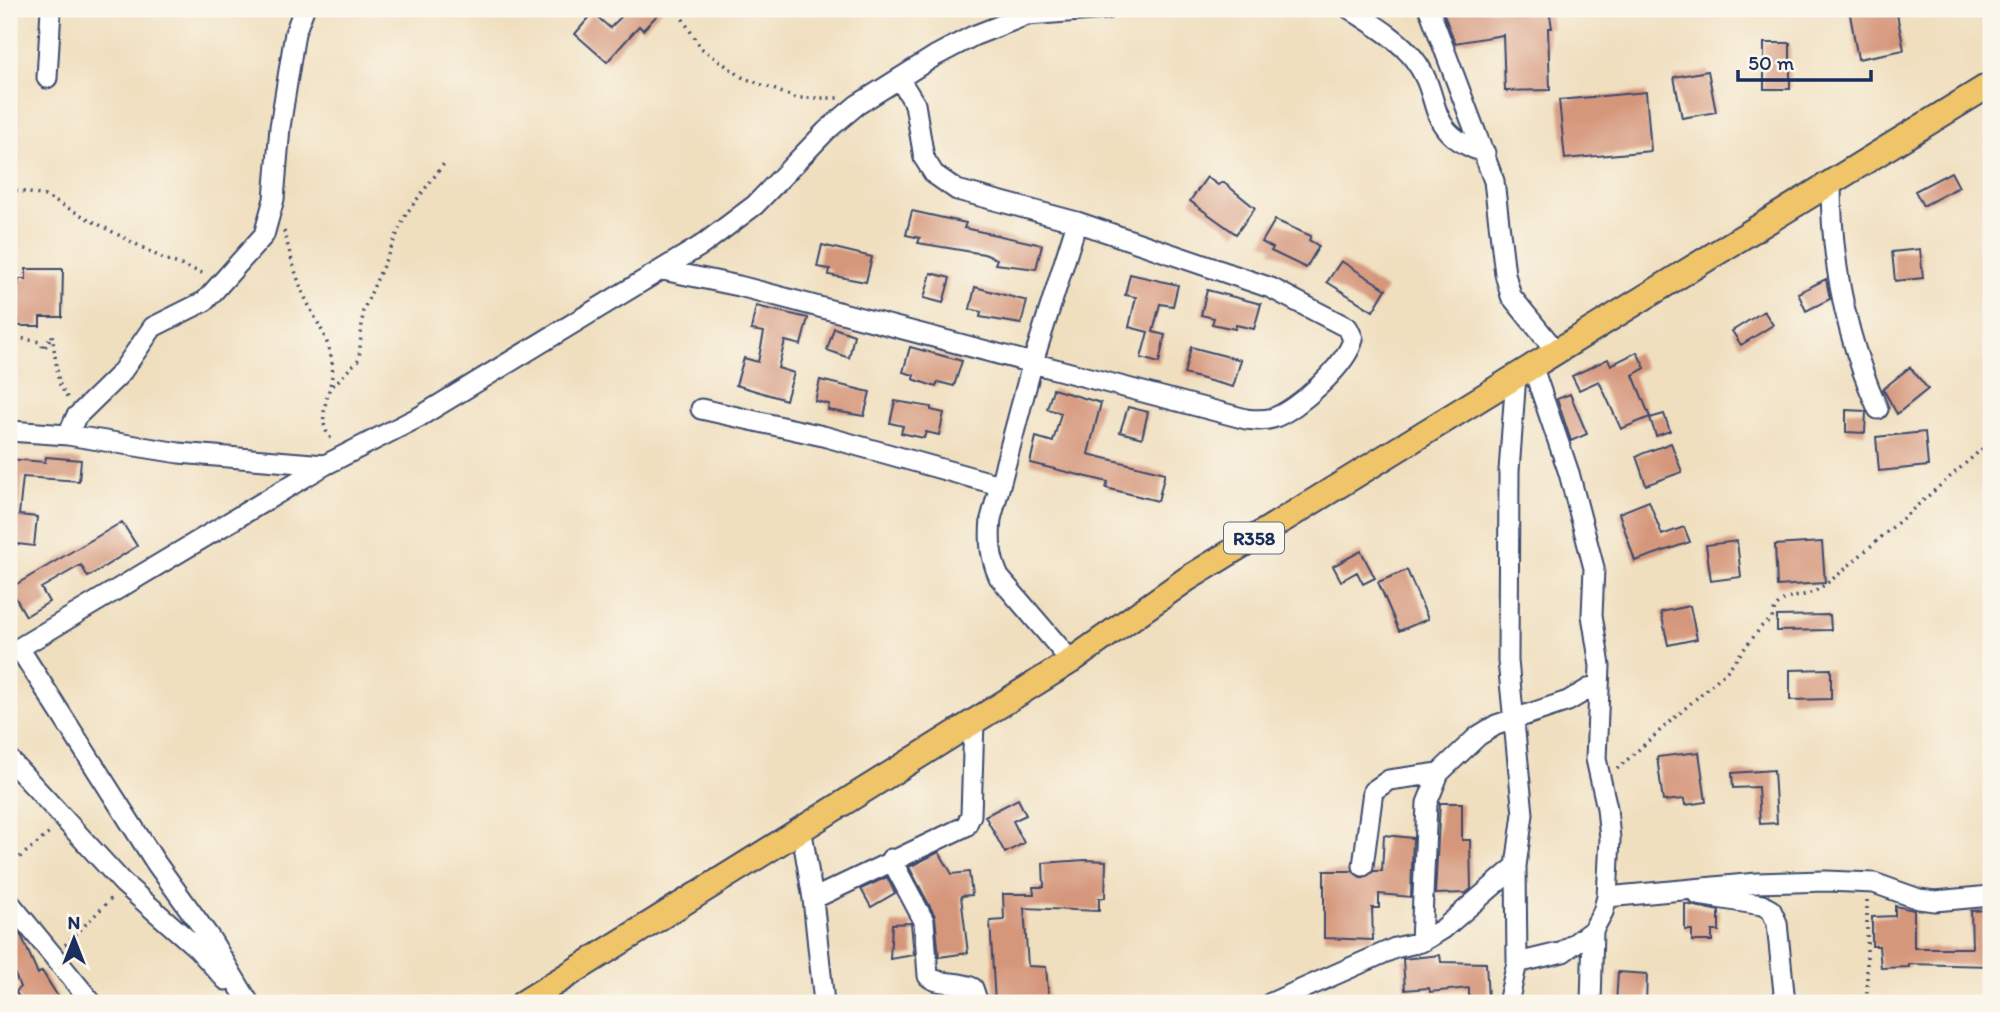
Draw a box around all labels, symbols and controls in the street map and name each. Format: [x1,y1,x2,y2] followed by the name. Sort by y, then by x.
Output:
[1738,38,1870,82] scale bar
[1748,50,1795,75] text: 50 m
[1224,523,1284,554] road number: R358
[38,904,108,974] north arrow
[68,911,80,934] text: N

